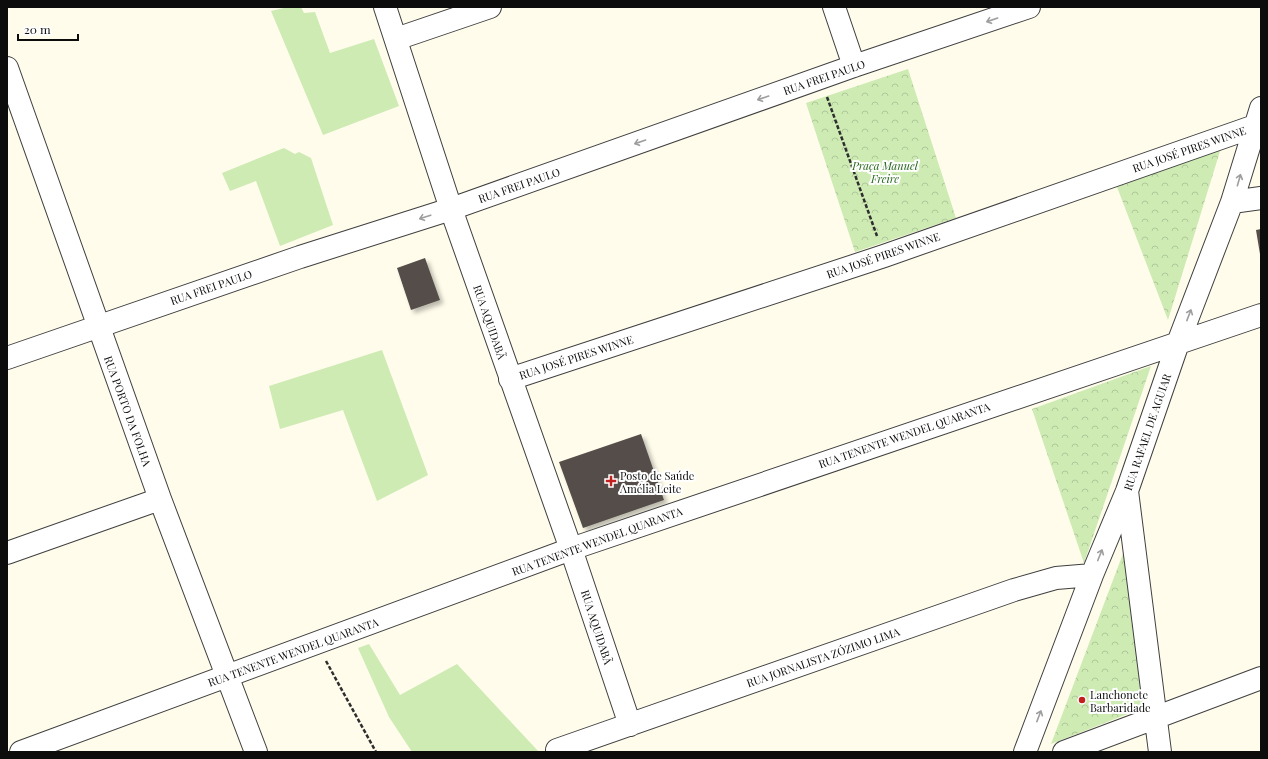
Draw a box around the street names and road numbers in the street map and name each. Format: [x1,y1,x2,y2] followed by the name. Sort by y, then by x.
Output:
[781,56,867,98] street label: RUA FREI PAULO
[1130,122,1248,175] street label: RUA JOSÉ PIRES WINNE
[476,164,562,206] street label: RUA FREI PAULO
[824,228,942,281] street label: RUA JOSÉ PIRES WINNE
[168,266,254,308] street label: RUA FREI PAULO
[470,283,510,361] street label: RUA AQUIDABÃ
[517,331,635,383] street label: RUA JOSÉ PIRES WINNE
[101,354,155,468] street label: RUA PORTO DA FOLHA
[1120,371,1174,492] street label: RUA RAFAEL DE AGUIAR
[816,399,992,471] street label: RUA TENENTE WENDEL QUARANTA
[510,503,684,579] street label: RUA TENENTE WENDEL QUARANTA
[578,588,616,666] street label: RUA AQUIDABÃ
[206,614,380,690] street label: RUA TENENTE WENDEL QUARANTA
[744,624,902,690] street label: RUA JORNALISTA ZÓZIMO LIMA

